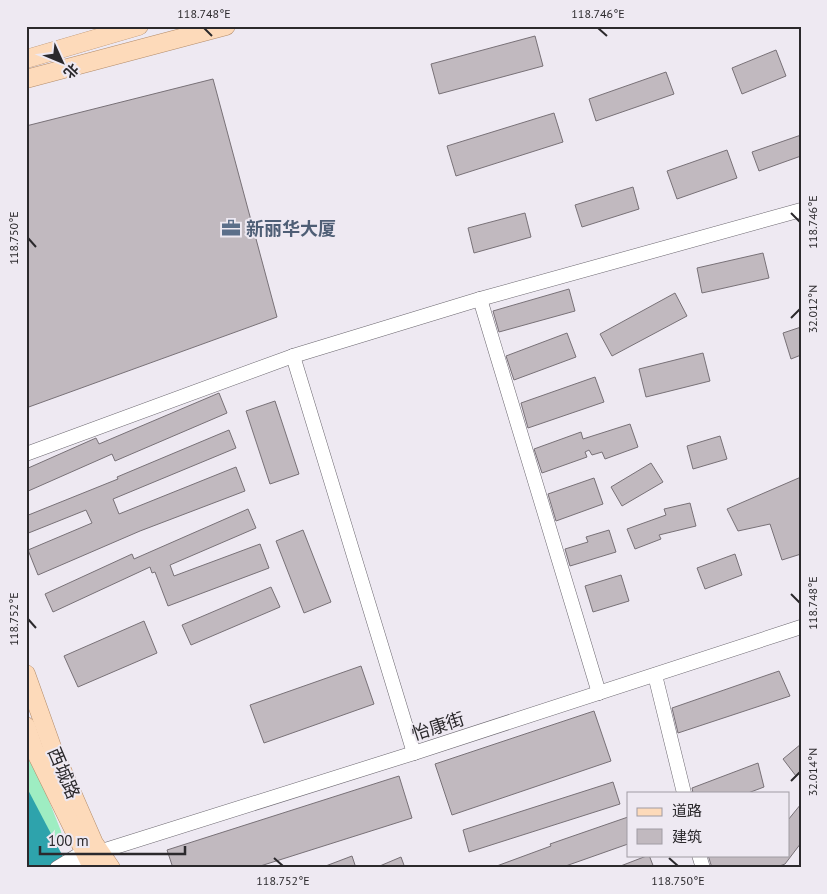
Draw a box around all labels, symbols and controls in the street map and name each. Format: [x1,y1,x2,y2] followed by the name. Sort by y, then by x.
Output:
[177,6,231,21] text: 118.748°E
[571,6,625,21] text: 118.746°E
[38,38,88,88] north arrow
[60,60,83,82] text: 北
[805,195,820,249] text: 118.746°E
[6,211,21,265] text: 118.750°E
[220,217,242,239] office icon: 新丽华大厦
[246,217,336,240] place label: 新丽华大厦
[805,285,820,333] text: 32.012°N
[805,576,820,630] text: 118.748°E
[6,592,21,646] text: 118.752°E
[409,707,467,745] street label: 怡康街
[43,744,85,802] street label: 西城路
[805,748,820,796] text: 32.014°N
[627,792,790,856] legend
[672,801,702,820] text: 道路
[40,824,185,856] scale bar
[672,827,702,846] text: 建筑
[48,831,89,850] text: 100 m
[256,873,310,888] text: 118.752°E
[651,873,705,888] text: 118.750°E

